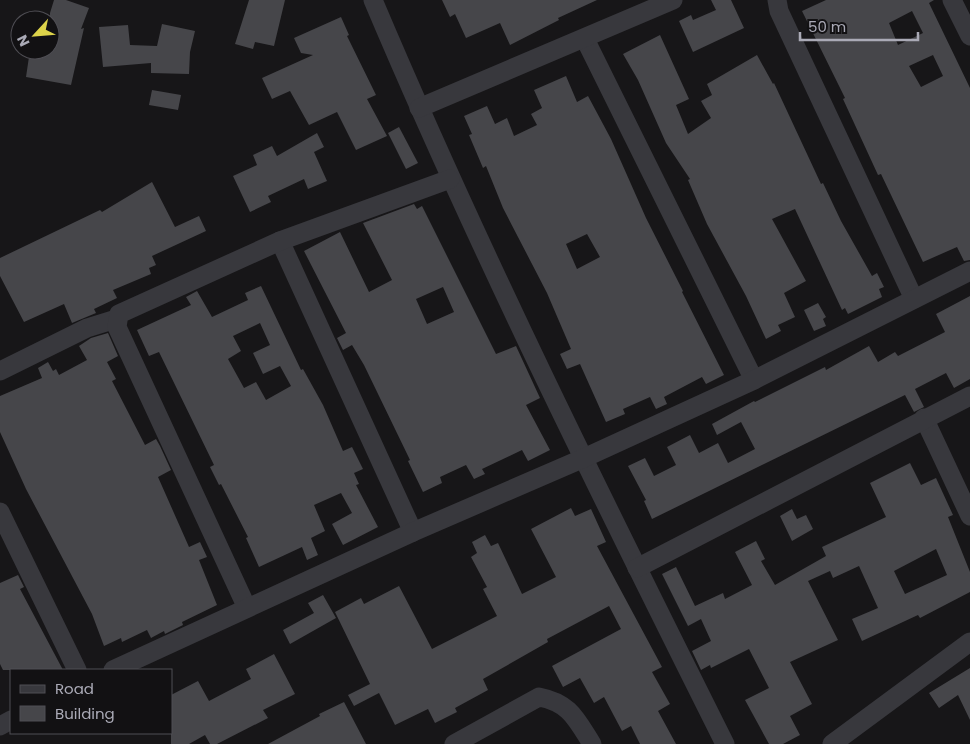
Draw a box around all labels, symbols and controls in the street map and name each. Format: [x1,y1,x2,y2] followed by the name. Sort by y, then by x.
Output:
[10,10,60,60] north arrow
[800,10,918,42] scale bar
[808,16,846,37] text: 50 m
[12,32,35,50] text: N
[10,669,172,734] legend
[55,678,94,699] text: Road
[55,703,115,724] text: Building

